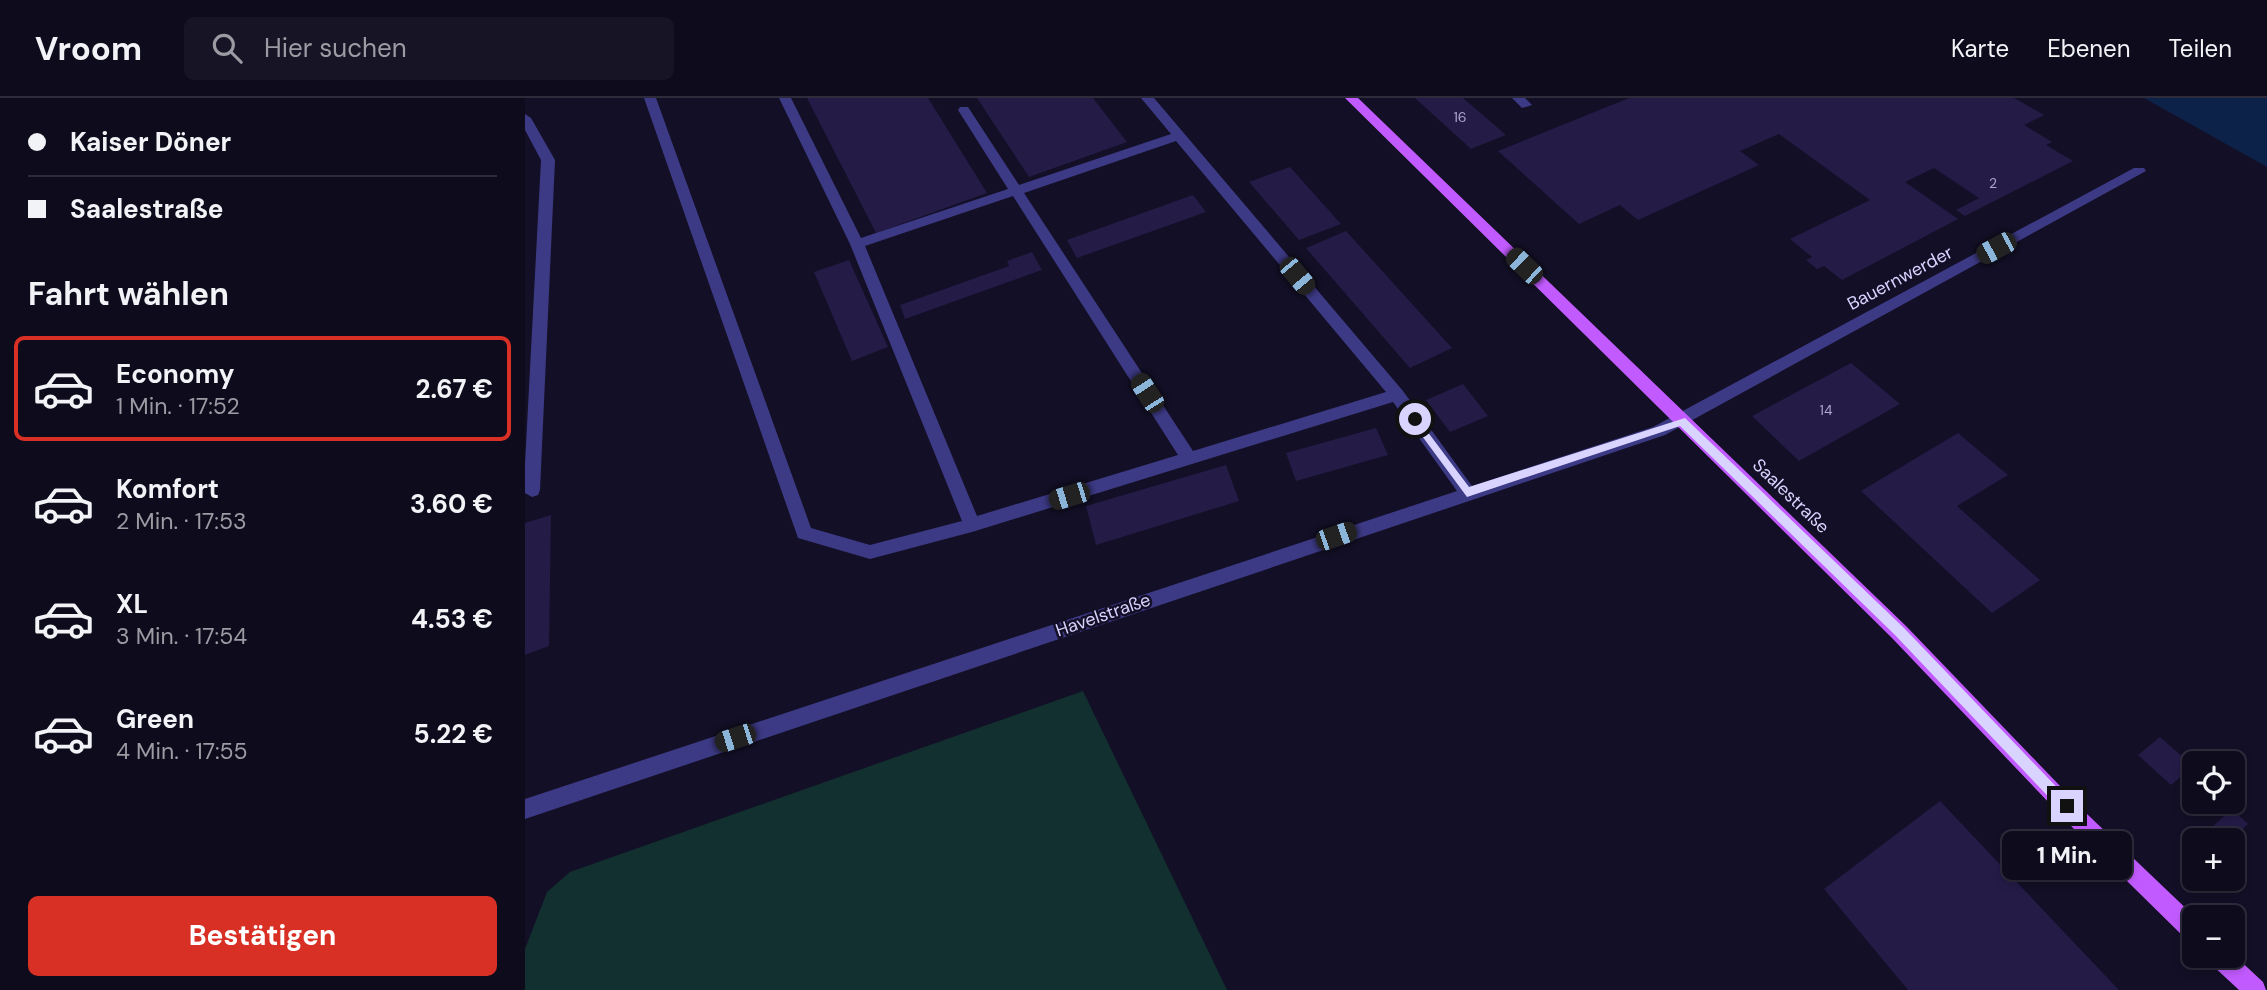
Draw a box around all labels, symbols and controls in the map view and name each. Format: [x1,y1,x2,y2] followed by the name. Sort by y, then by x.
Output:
[184,17,674,80] search box
[35,27,142,70] text: Vroom
[208,29,246,67] icon: search
[264,31,407,65] text: Hier suchen
[1951,33,2009,64] text: Karte
[2047,33,2131,64] text: Ebenen
[2169,33,2232,64] text: Teilen
[1453,108,1467,126] house number: 16
[70,125,231,159] text: Kaiser Döner
[1989,174,1997,192] house number: 2
[70,192,223,226] text: Saalestraße
[1973,229,2020,267] car
[1843,240,1957,316] street label: Bauernwerder
[1502,244,1547,288] car
[1276,253,1319,299] car
[28,273,229,315] text: Fahrt wählen
[32,357,95,420] icon: car
[116,357,234,391] text: Economy
[1127,370,1168,416] car
[415,372,493,406] text: 2.67 €
[116,391,240,421] text: 1 Min. · 17:52
[1820,401,1833,419] house number: 14
[1399,403,1431,435] route start
[1747,453,1835,539] street label: Saalestraße
[32,472,95,535] icon: car
[116,472,219,506] text: Komfort
[1046,480,1093,512] car
[410,487,493,521] text: 3.60 €
[116,506,247,536] text: 2 Min. · 17:53
[1313,519,1360,553] car
[32,587,95,650] icon: car
[116,587,148,621] text: XL
[1052,588,1154,642] street label: Havelstraße
[411,602,493,636] text: 4.53 €
[116,621,247,651] text: 3 Min. · 17:54
[32,702,95,765] icon: car
[116,702,194,736] text: Green
[414,717,493,751] text: 5.22 €
[712,722,759,754] car
[116,736,248,766] text: 4 Min. · 17:55
[2182,751,2245,968] map controls
[2182,751,2245,814] button: locate
[2051,790,2083,822] route end
[2182,828,2245,891] button: +
[2002,830,2132,880] callout: 1 Min.
[2037,840,2097,870] text: 1 Min.
[28,896,497,976] button: Bestätigen
[2182,905,2245,968] button: −

